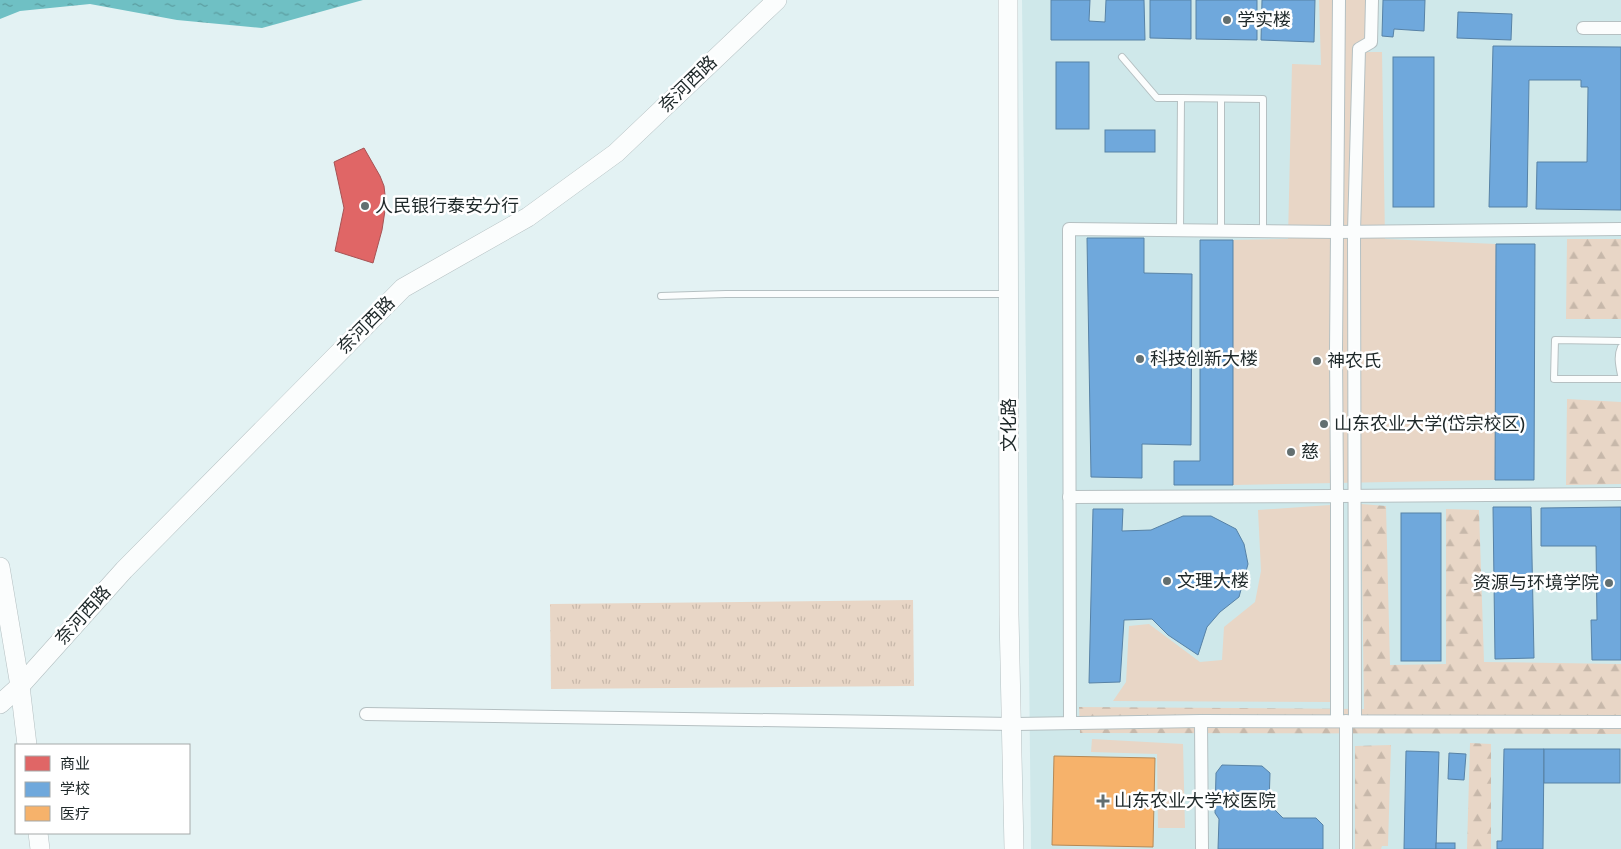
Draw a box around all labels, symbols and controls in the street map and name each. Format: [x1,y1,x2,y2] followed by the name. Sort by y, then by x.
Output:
[1237,9,1291,31] place label: 学实楼
[1221,14,1233,26] marker: 学实楼
[654,51,722,117] street label: 奈河西路
[375,195,519,217] place label: 人民银行泰安分行
[359,200,371,212] marker: 人民银行泰安分行
[333,292,399,358] street label: 奈河西路
[1150,348,1258,370] place label: 科技创新大楼
[1327,350,1381,372] place label: 神农氏
[1134,353,1146,365] marker: 科技创新大楼
[1311,355,1323,367] marker: 神农氏
[998,398,1020,452] street label: 文化路
[1334,413,1525,435] place label: 山东农业大学(岱宗校区)
[1318,418,1330,430] marker: 山东农业大学(岱宗校区)
[1301,441,1319,463] place label: 慈
[1285,446,1297,458] marker: 慈
[1177,570,1249,592] place label: 文理大楼
[1473,572,1599,594] place label: 资源与环境学院
[1161,575,1173,587] marker: 文理大楼
[1603,577,1615,589] marker: 资源与环境学院
[51,581,115,649] street label: 奈河西路
[15,744,190,834] legend
[60,755,90,773] text: 商业
[60,780,90,798] text: 学校
[1114,790,1276,812] place label: 山东农业大学校医院
[1096,794,1110,808] marker: 山东农业大学校医院
[60,805,90,823] text: 医疗

